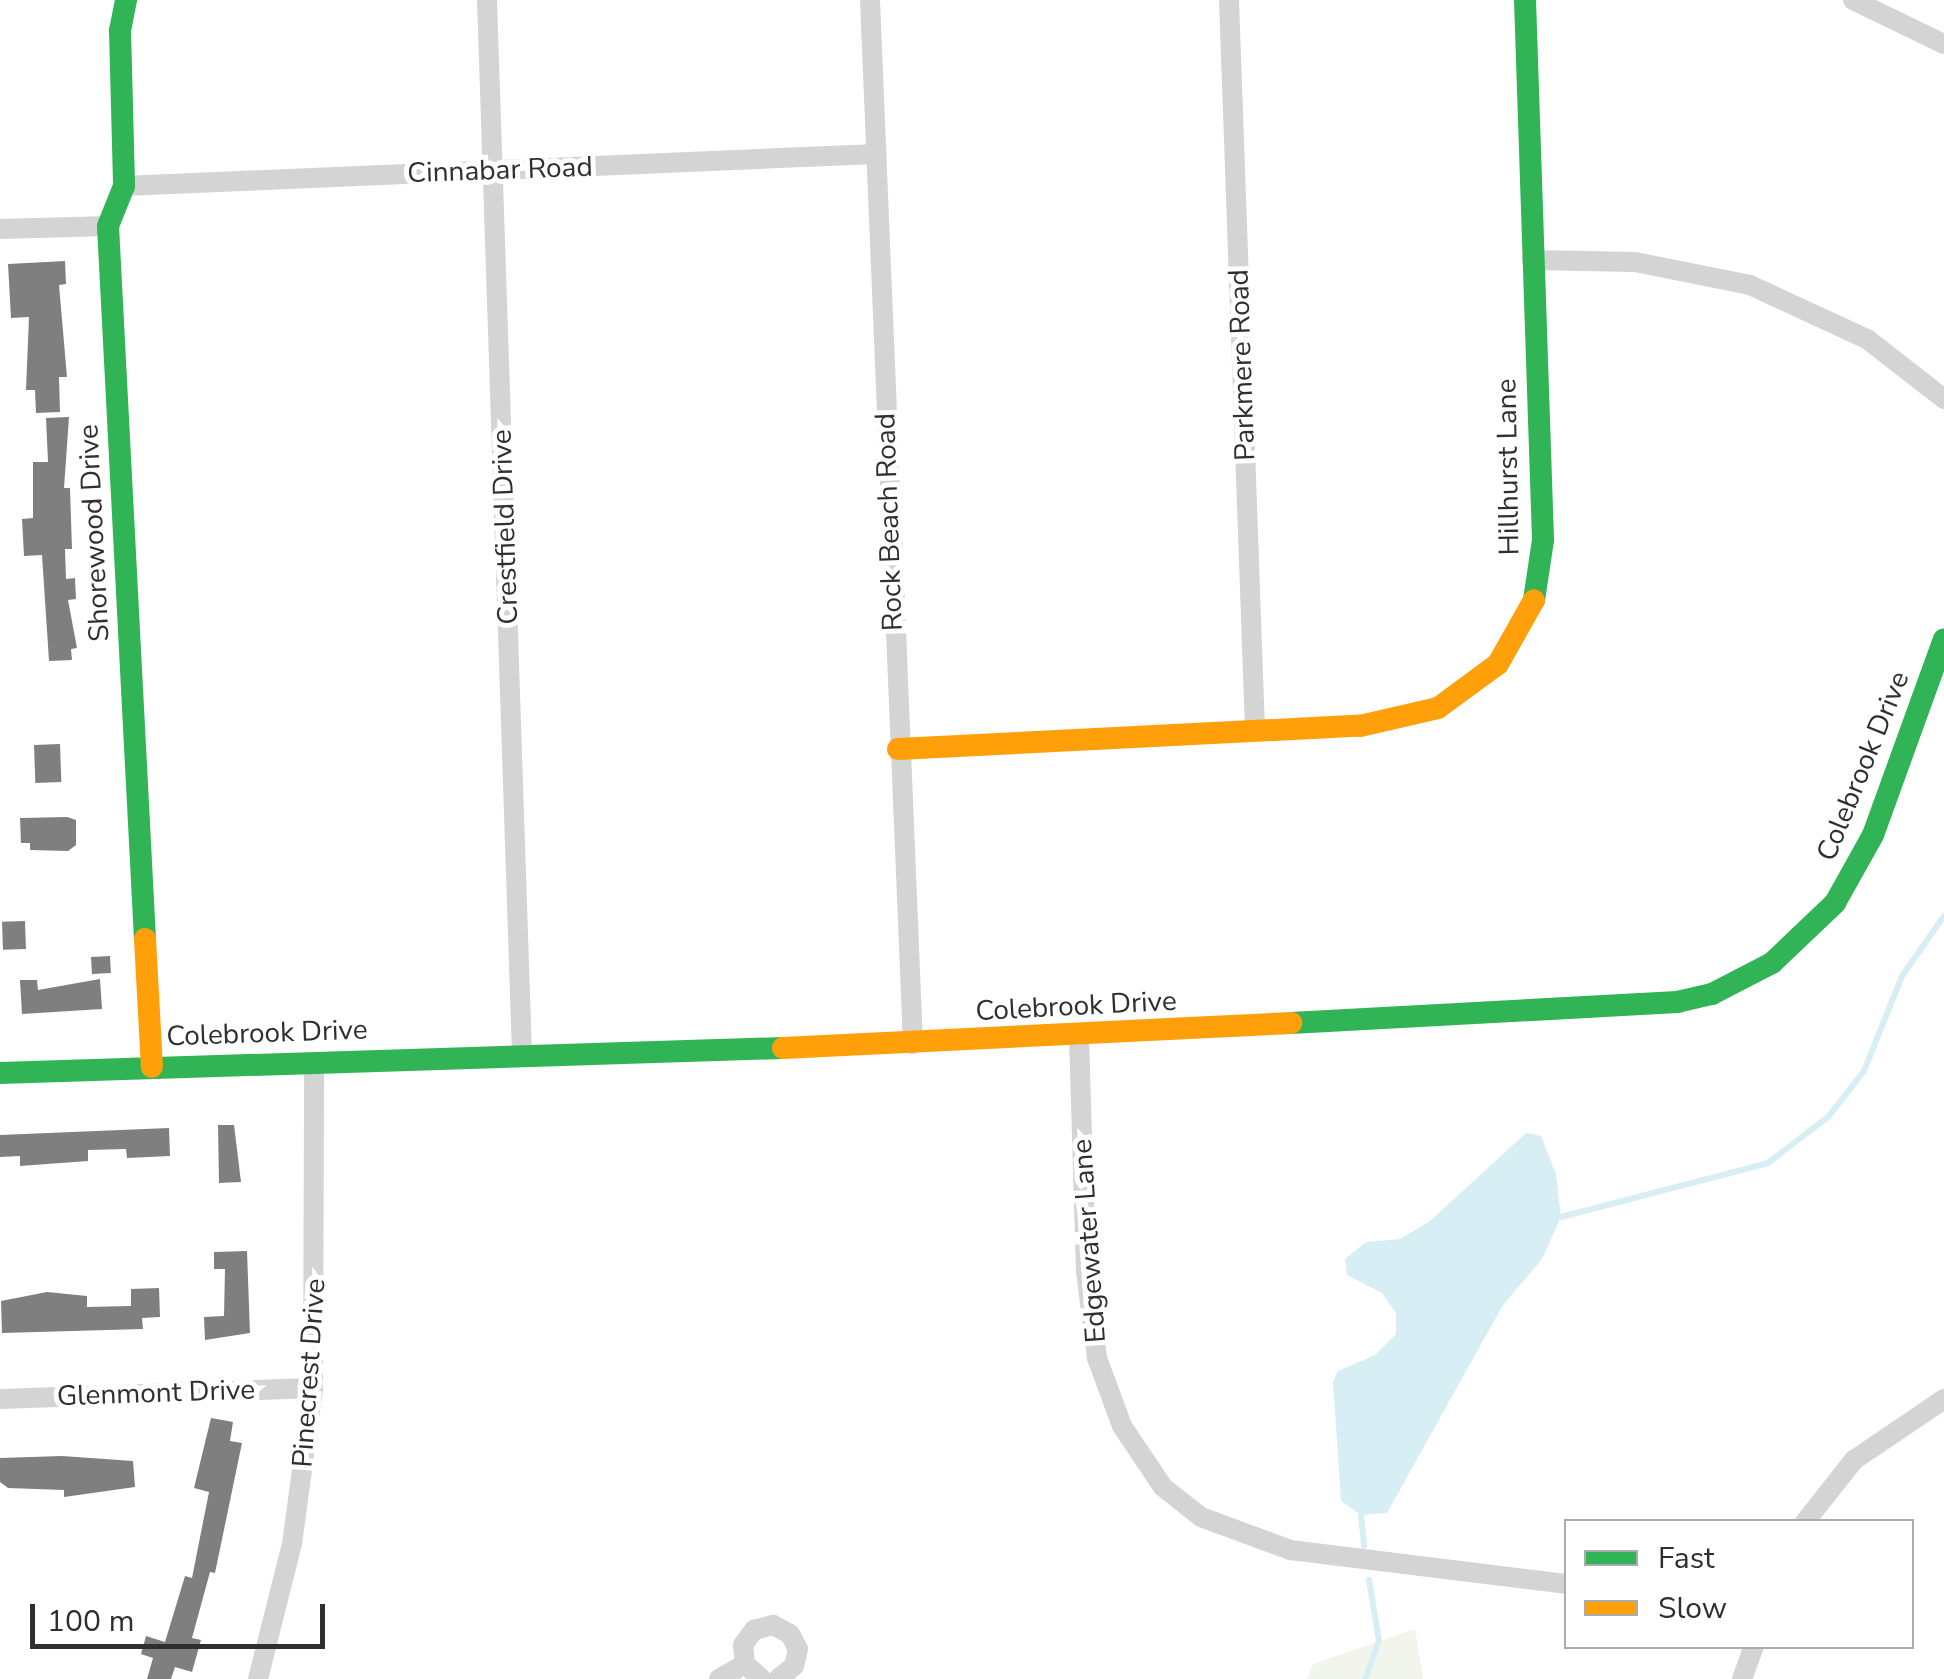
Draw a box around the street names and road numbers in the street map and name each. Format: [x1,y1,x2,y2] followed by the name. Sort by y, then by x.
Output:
[407,150,593,190] street label: Cinnabar Road
[1222,269,1262,461] street label: Parkmere Road
[1490,378,1526,556] street label: Hillhurst Lane
[868,412,910,632] street label: Rock Beach Road
[72,423,116,643] street label: Shorewood Drive
[485,429,525,625] street label: Crestfield Drive
[1810,666,1916,866] street label: Colebrook Drive
[975,984,1177,1028] street label: Colebrook Drive
[166,1013,368,1053] street label: Colebrook Drive
[1065,1138,1113,1344] street label: Edgewater Lane
[286,1277,332,1469] street label: Pinecrest Drive
[56,1373,256,1413] street label: Glenmont Drive

